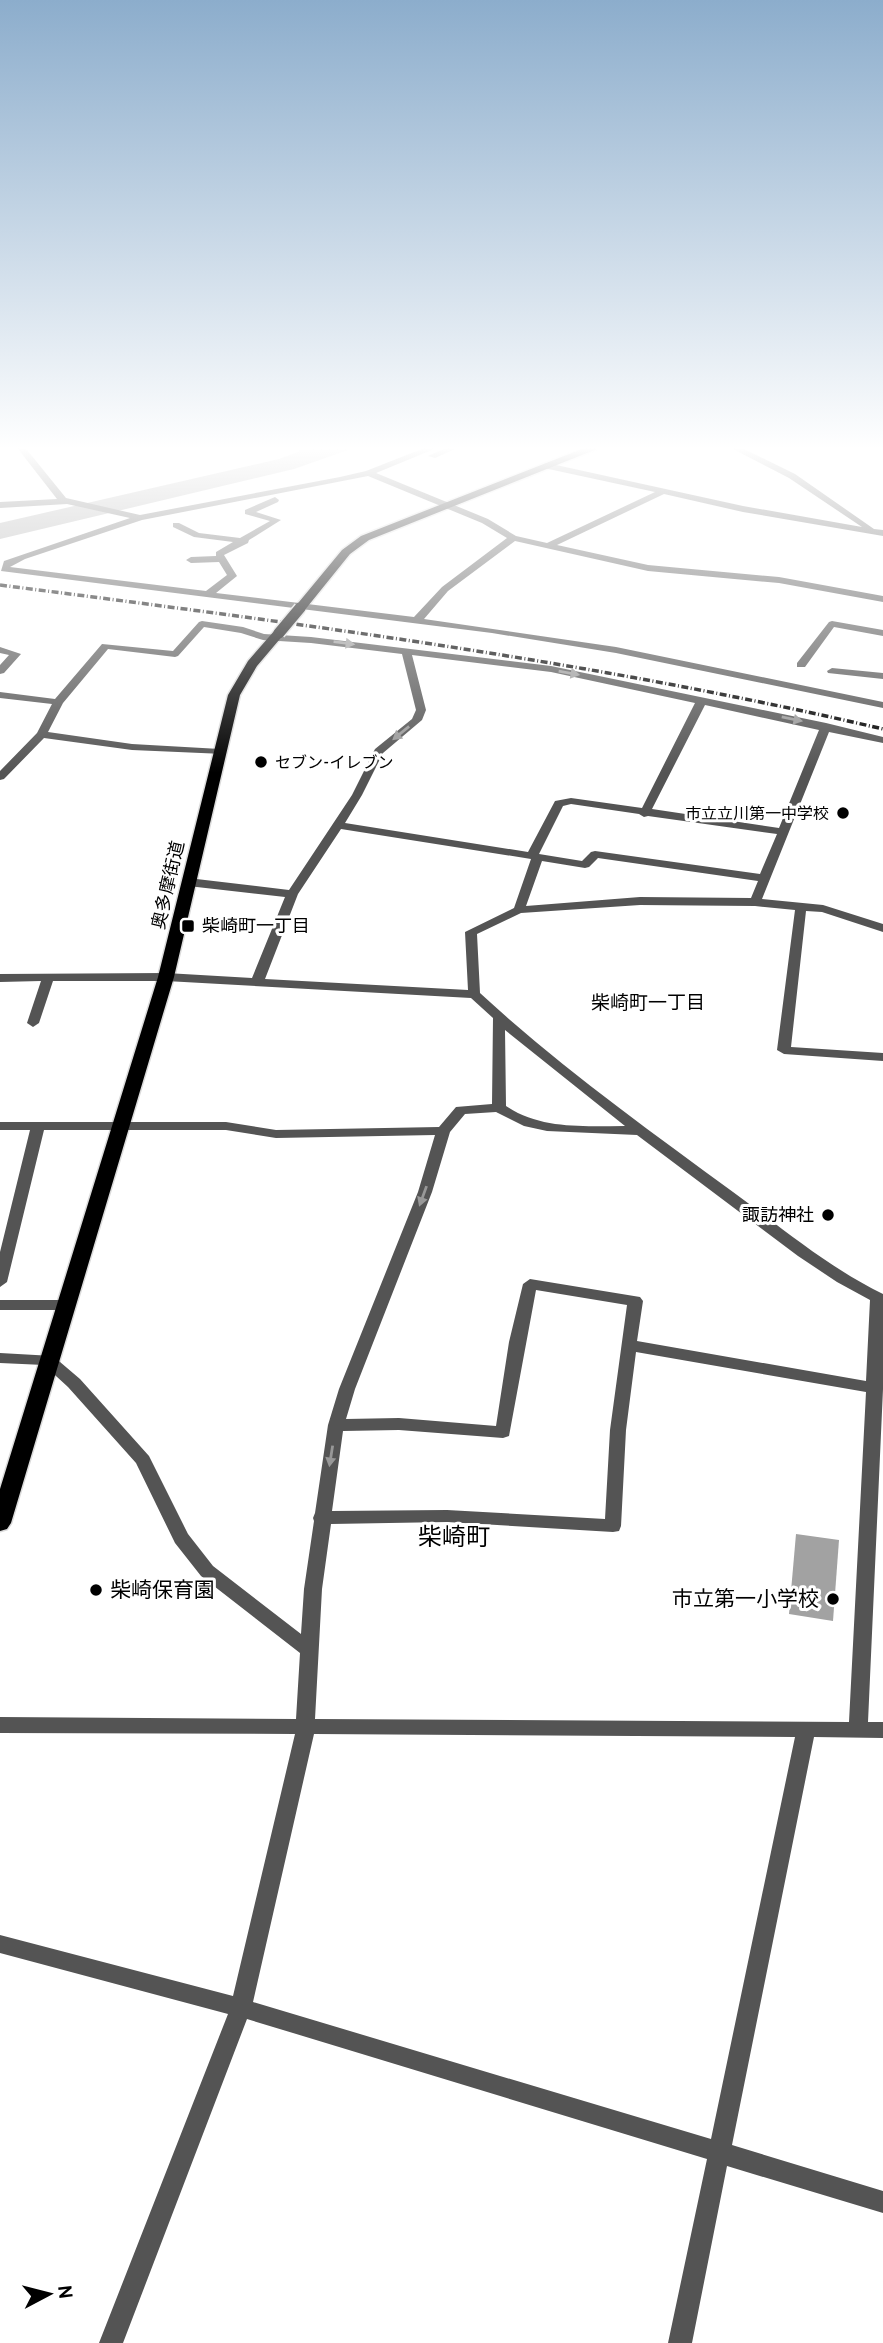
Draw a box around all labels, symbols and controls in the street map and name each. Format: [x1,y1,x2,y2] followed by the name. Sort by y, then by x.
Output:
[333,638,355,649] one-way arrow
[558,668,580,679] one-way arrow
[781,713,803,724] one-way arrow
[392,725,410,740] one-way arrow
[253,754,269,770] marker: セブン-イレブン
[275,754,393,774] place label: セブン-イレブン
[685,805,829,825] place label: 市立立川第一中学校
[835,805,851,821] marker: 市立立川第一中学校
[148,839,191,932] street label: 奥多摩街道
[202,916,310,939] place label: 柴崎町一丁目
[180,918,196,934] marker: 柴崎町一丁目
[591,992,705,1016] district label: 柴崎町一丁目
[417,1186,428,1207] one-way arrow
[742,1205,814,1228] place label: 諏訪神社
[820,1207,836,1223] marker: 諏訪神社
[325,1445,336,1467] one-way arrow
[418,1524,490,1554] district label: 柴崎町
[110,1578,215,1605] place label: 柴崎保育園
[88,1582,104,1598] marker: 柴崎保育園
[672,1587,819,1614] place label: 市立第一小学校
[825,1591,841,1607] marker: 市立第一小学校
[14,2259,84,2329] north arrow
[51,2284,77,2300] text: N

